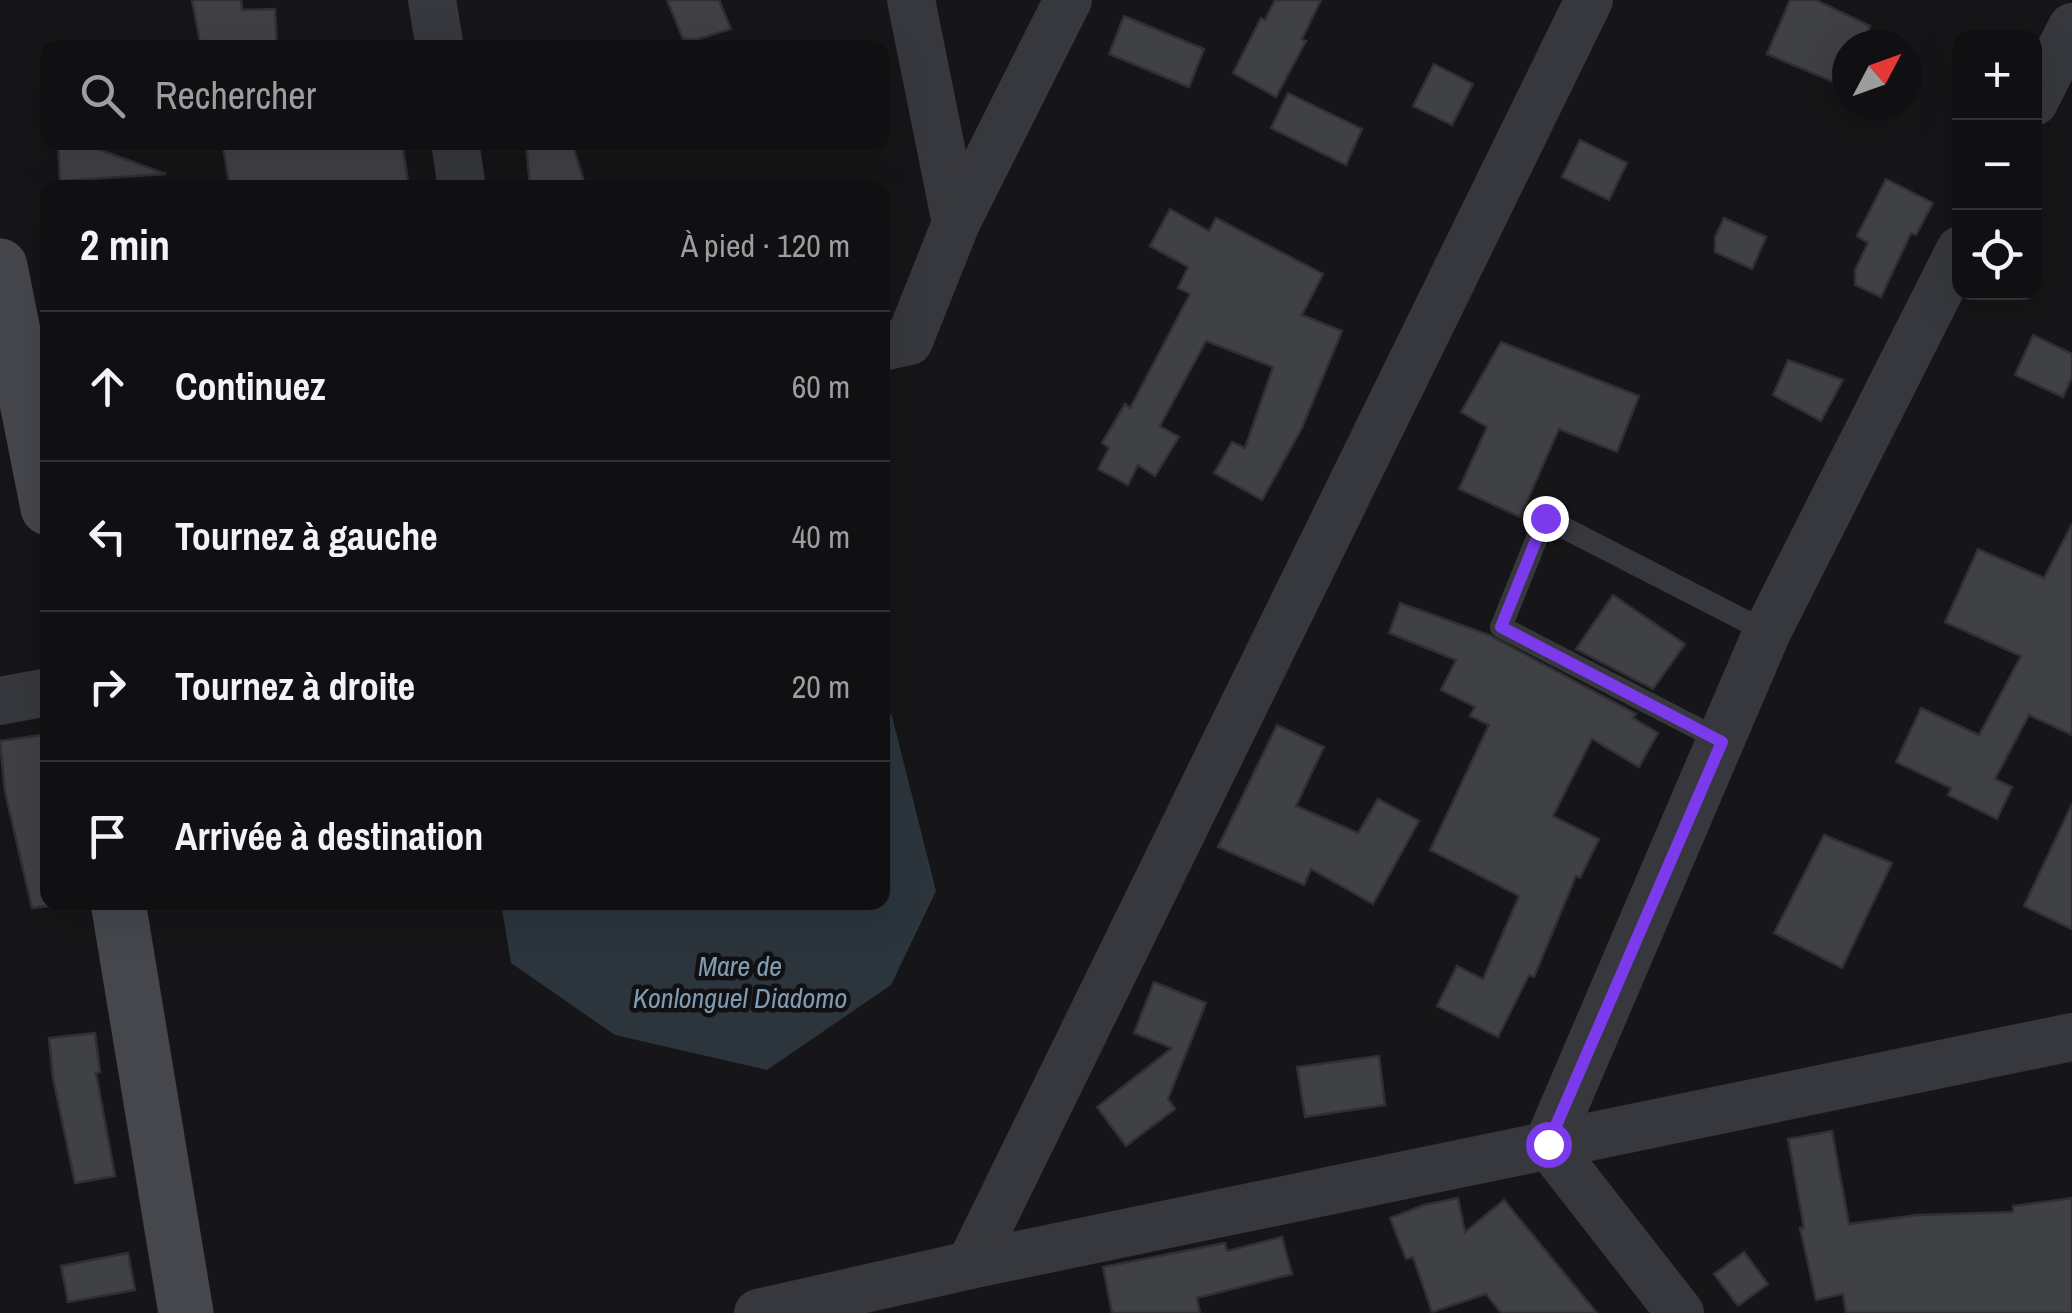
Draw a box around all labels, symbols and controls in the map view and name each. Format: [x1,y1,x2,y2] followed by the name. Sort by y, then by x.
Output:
[1832,30,1922,120] north arrow
[1952,30,2042,300] map controls
[1952,30,2042,120] button: +
[40,40,890,150] search box
[75,68,130,123] icon: search
[155,70,316,121] text: Rechercher
[1952,120,2042,210] button: −
[1952,210,2042,300] button: locate
[80,217,170,273] text: 2 min
[681,224,850,267] text: À pied · 120 m
[80,359,135,414] icon: ahead
[175,361,326,412] text: Continuez
[792,365,850,408] text: 60 m
[1523,496,1569,542] route end
[80,509,135,564] icon: left
[175,511,438,562] text: Tournez à gauche
[792,515,850,558] text: 40 m
[80,659,135,714] icon: right
[175,661,415,712] text: Tournez à droite
[792,665,850,708] text: 20 m
[80,809,135,864] icon: arrive
[175,811,483,862] text: Arrivée à destination
[633,947,847,1017] water label: Mare de Konlonguel Diadomo
[1526,1122,1572,1168] route start

